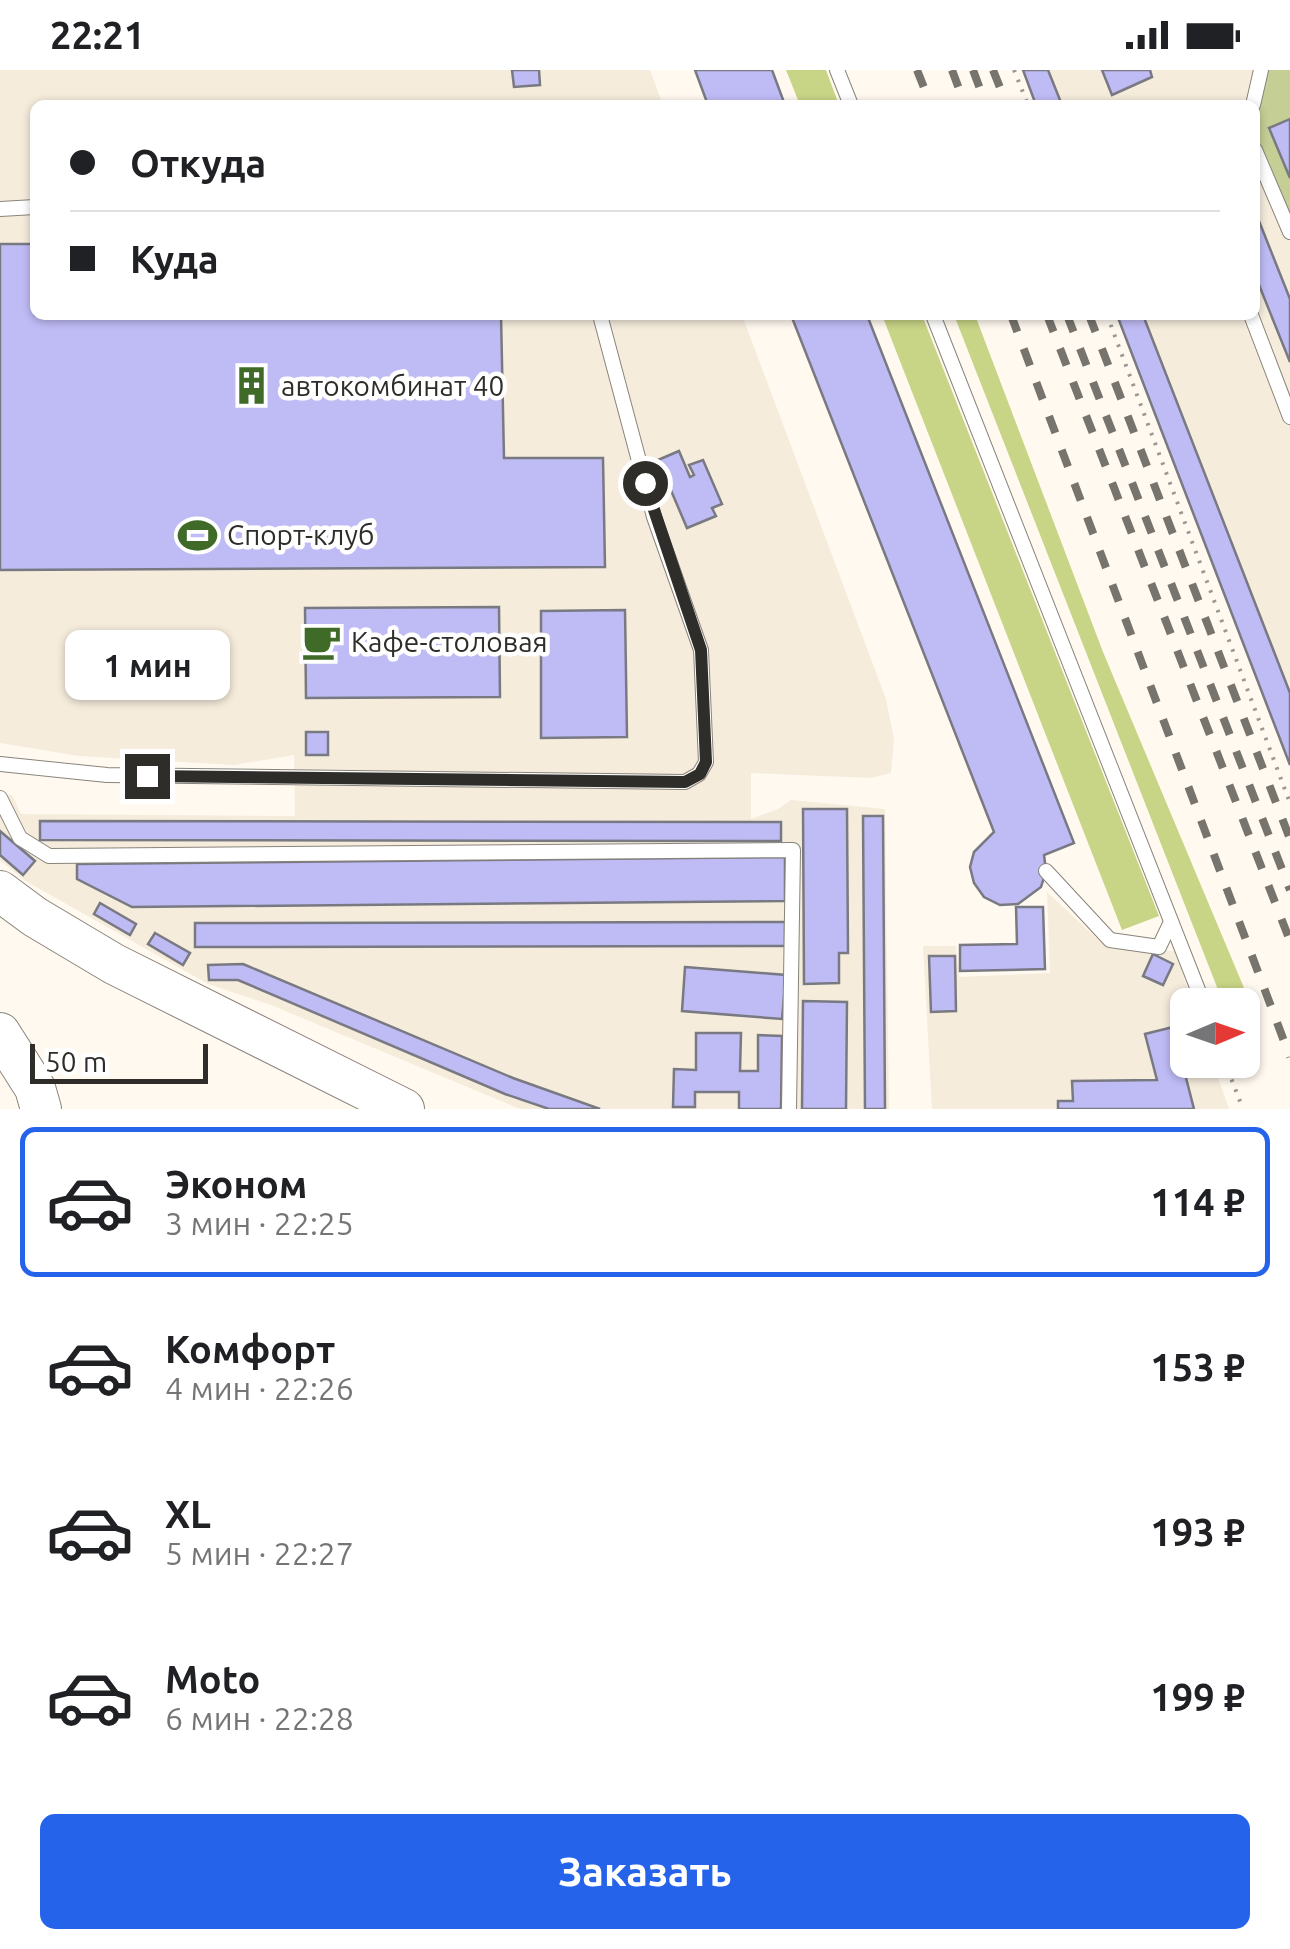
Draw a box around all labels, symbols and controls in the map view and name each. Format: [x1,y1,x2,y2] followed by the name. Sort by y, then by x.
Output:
[50,14,145,56] text: 22:21
[130,142,266,184] text: Откуда
[130,238,219,280] text: Куда
[230,365,272,407] building icon: автокомбинат 40
[281,370,504,401] place label: автокомбинат 40
[623,461,668,506] route start
[176,514,218,556] sports icon: Спорт-клуб
[227,519,374,550] place label: Спорт-клуб
[300,621,342,663] cafe icon: Кафе-столовая
[351,626,548,657] place label: Кафе-столовая
[64,631,230,701] callout: 1 мин
[103,647,192,683] text: 1 мин
[125,754,170,799] route end
[1170,988,1260,1078] north arrow
[1170,988,1260,1078] map controls
[30,1039,208,1084] scale bar
[45,1046,107,1077] text: 50 m
[45,1157,135,1247] icon: car
[165,1163,307,1205] text: Эконом
[1150,1181,1245,1223] text: 114 ₽
[165,1205,354,1241] text: 3 мин · 22:25
[45,1322,135,1412] icon: car
[165,1328,335,1370] text: Комфорт
[1150,1346,1245,1388] text: 153 ₽
[165,1370,354,1406] text: 4 мин · 22:26
[45,1487,135,1577] icon: car
[165,1493,211,1535] text: XL
[1150,1511,1245,1553] text: 193 ₽
[165,1535,354,1571] text: 5 мин · 22:27
[45,1652,135,1742] icon: car
[165,1658,260,1700] text: Moto
[1150,1676,1245,1718] text: 199 ₽
[165,1700,354,1736] text: 6 мин · 22:28
[40,1814,1250,1929] button: Заказать

